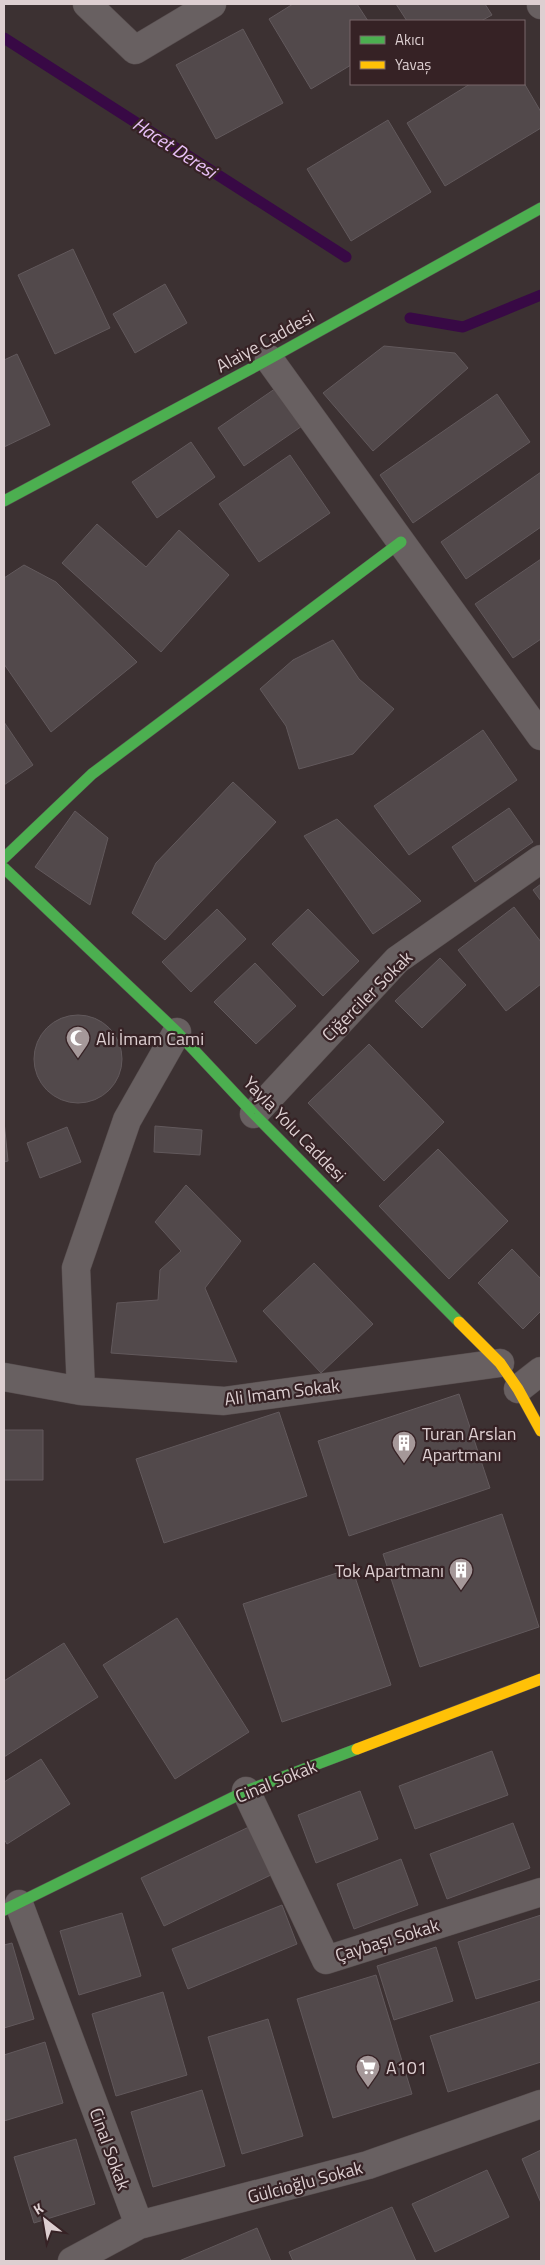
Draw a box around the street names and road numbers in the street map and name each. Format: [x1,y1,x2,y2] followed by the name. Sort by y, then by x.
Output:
[211,303,319,379] street label: Alaiye Caddesi
[315,944,419,1048] street label: Ciğerciler Sokak
[237,1070,353,1188] street label: Yayla Yolu Caddesi
[223,1372,341,1412] street label: Ali Imam Sokak
[231,1752,321,1810] street label: Cinal Sokak
[332,1911,443,1969] street label: Çaybaşı Sokak
[83,2104,138,2194] street label: Cinal Sokak
[244,2154,366,2210] street label: Gülcioğlu Sokak

